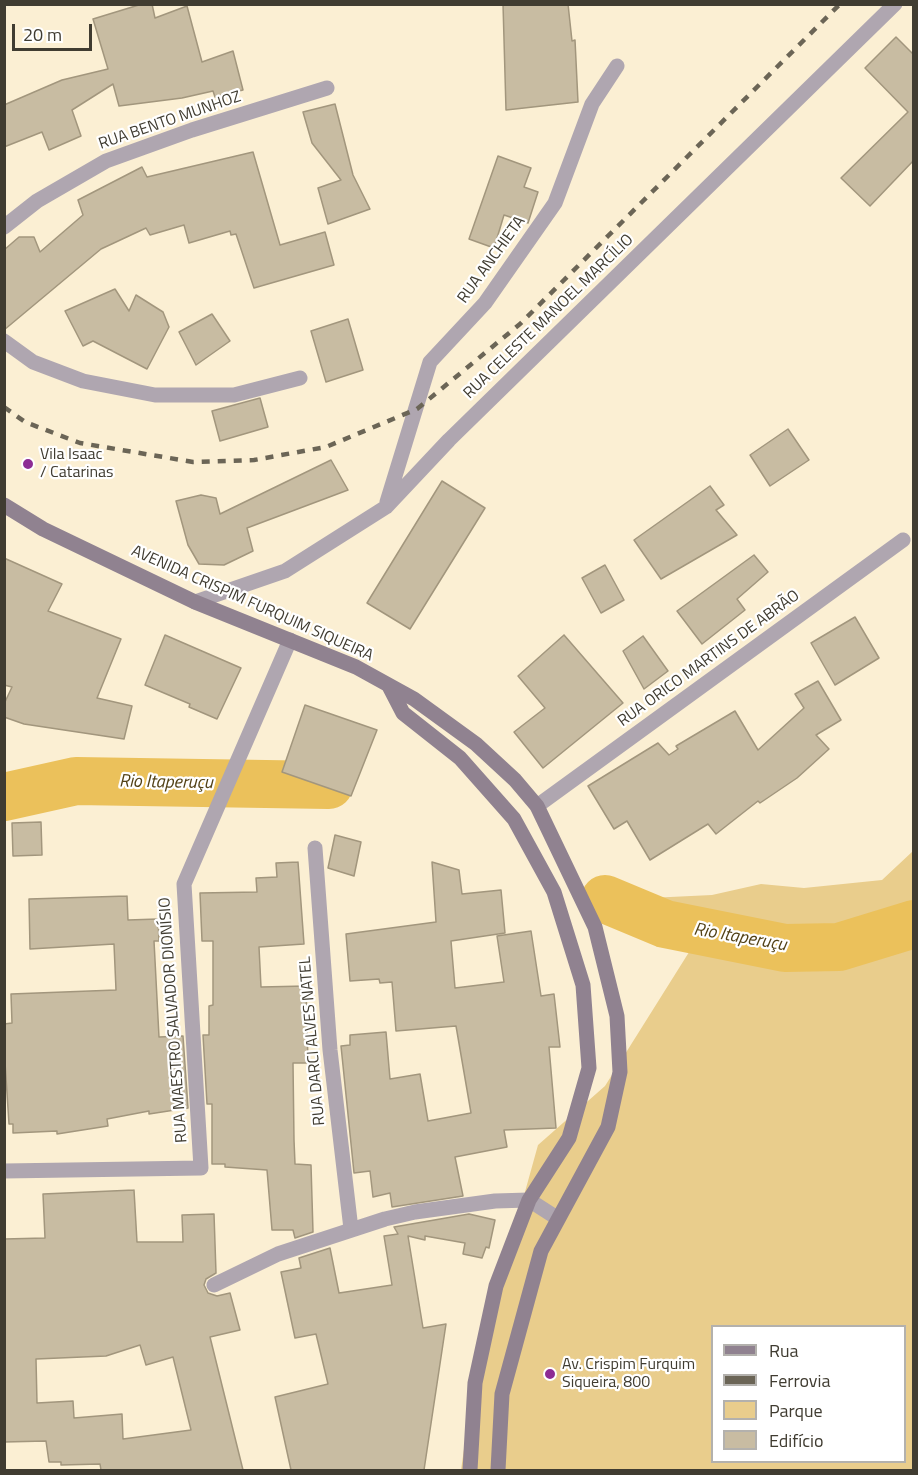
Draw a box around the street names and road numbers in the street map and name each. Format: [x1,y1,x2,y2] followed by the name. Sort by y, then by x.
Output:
[96,88,244,154] street label: RUA BENTO MUNHOZ
[454,213,530,307] street label: RUA ANCHIETA
[460,231,638,403] street label: RUA CELESTE MANOEL MARCÍLIO
[128,542,376,666] street label: AVENIDA CRISPIM FURQUIM SIQUEIRA
[614,587,804,731] street label: RUA ORICO MARTINS DE ABRÃO
[156,897,192,1143] street label: RUA MAESTRO SALVADOR DIONÍSIO
[296,956,330,1126] street label: RUA DARCI ALVES NATEL

